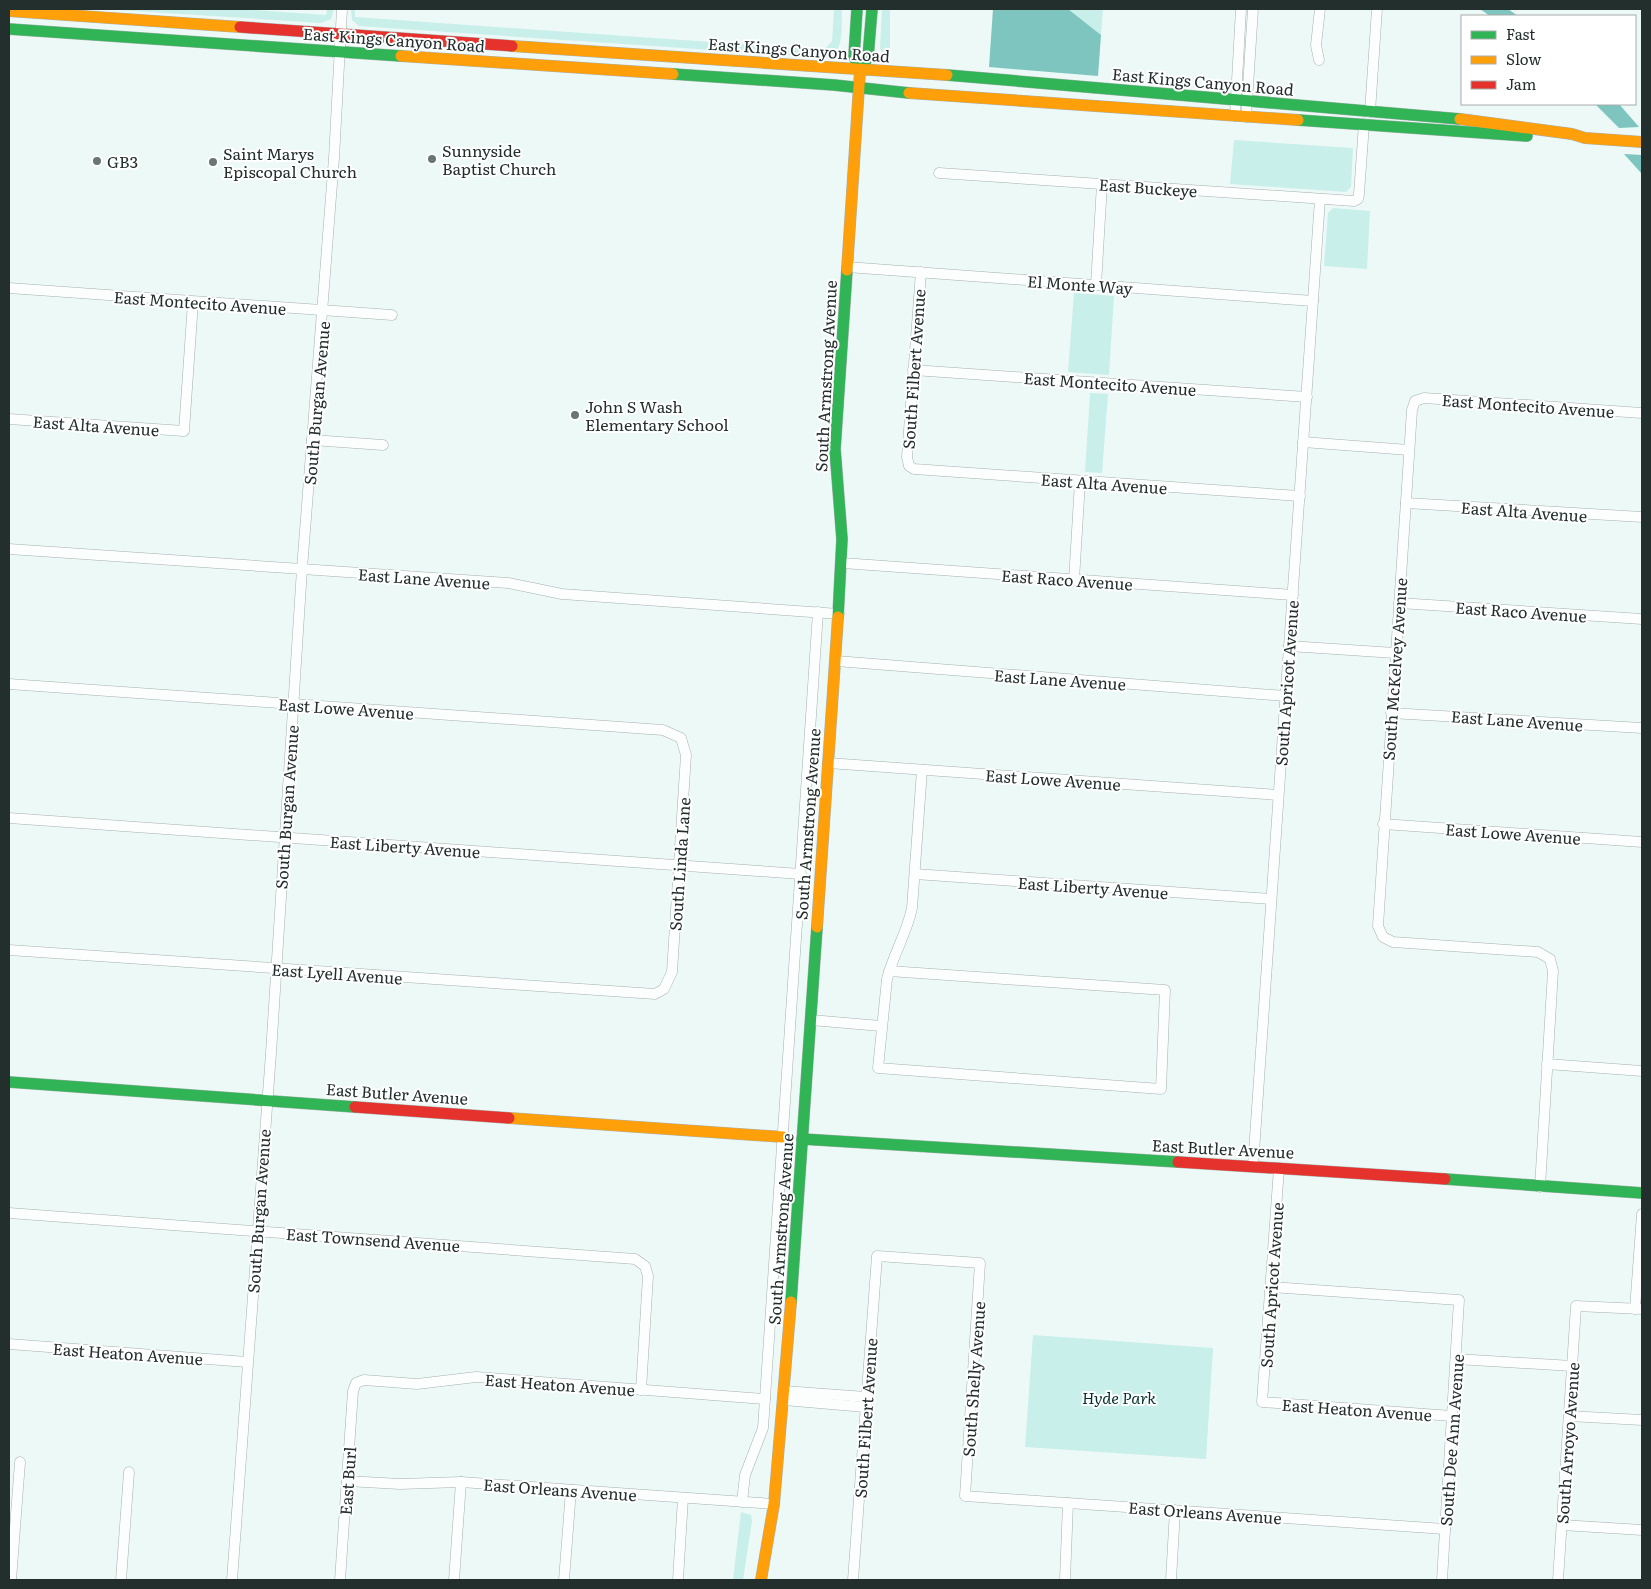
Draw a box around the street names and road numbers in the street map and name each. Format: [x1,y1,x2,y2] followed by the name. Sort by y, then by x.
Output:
[302,21,486,57] street label: East Kings Canyon Road
[707,31,891,67] street label: East Kings Canyon Road
[1111,61,1295,101] street label: East Kings Canyon Road
[1098,172,1198,202] street label: East Buckeye
[1026,268,1134,300] street label: El Monte Way
[808,280,842,472] street label: South Armstrong Avenue
[113,284,287,320] street label: East Montecito Avenue
[895,288,931,450] street label: South Filbert Avenue
[297,320,335,486] street label: South Burgan Avenue
[1023,365,1197,401] street label: East Montecito Avenue
[1441,387,1615,423] street label: East Montecito Avenue
[32,409,160,441] street label: East Alta Avenue
[1040,467,1168,499] street label: East Alta Avenue
[1460,495,1588,527] street label: East Alta Avenue
[357,561,491,595] street label: East Lane Avenue
[1000,562,1134,596] street label: East Raco Avenue
[1376,577,1412,761] street label: South McKelvey Avenue
[1454,594,1588,628] street label: East Raco Avenue
[1268,599,1304,767] street label: South Apricot Avenue
[993,662,1127,696] street label: East Lane Avenue
[277,691,415,725] street label: East Lowe Avenue
[1450,703,1584,737] street label: East Lane Avenue
[268,724,304,890] street label: South Burgan Avenue
[788,727,826,921] street label: South Armstrong Avenue
[984,762,1122,796] street label: East Lowe Avenue
[662,796,696,932] street label: South Linda Lane
[1444,816,1582,850] street label: East Lowe Avenue
[329,829,481,863] street label: East Liberty Avenue
[1017,870,1169,904] street label: East Liberty Avenue
[271,956,403,990] street label: East Lyell Avenue
[325,1076,469,1110] street label: East Butler Avenue
[240,1128,276,1294] street label: South Burgan Avenue
[761,1132,799,1326] street label: South Armstrong Avenue
[1151,1132,1295,1164] street label: East Butler Avenue
[1253,1201,1289,1369] street label: South Apricot Avenue
[285,1221,461,1257] street label: East Townsend Avenue
[956,1300,990,1458] street label: South Shelly Avenue
[52,1336,204,1370] street label: East Heaton Avenue
[847,1337,883,1499] street label: South Filbert Avenue
[1433,1353,1469,1527] street label: South Dee Ann Avenue
[1549,1361,1585,1525] street label: South Arroyo Avenue
[484,1367,636,1401] street label: East Heaton Avenue
[1281,1392,1433,1426] street label: East Heaton Avenue
[333,1446,361,1516] street label: East Burl
[482,1472,638,1506] street label: East Orleans Avenue
[1127,1495,1283,1529] street label: East Orleans Avenue

